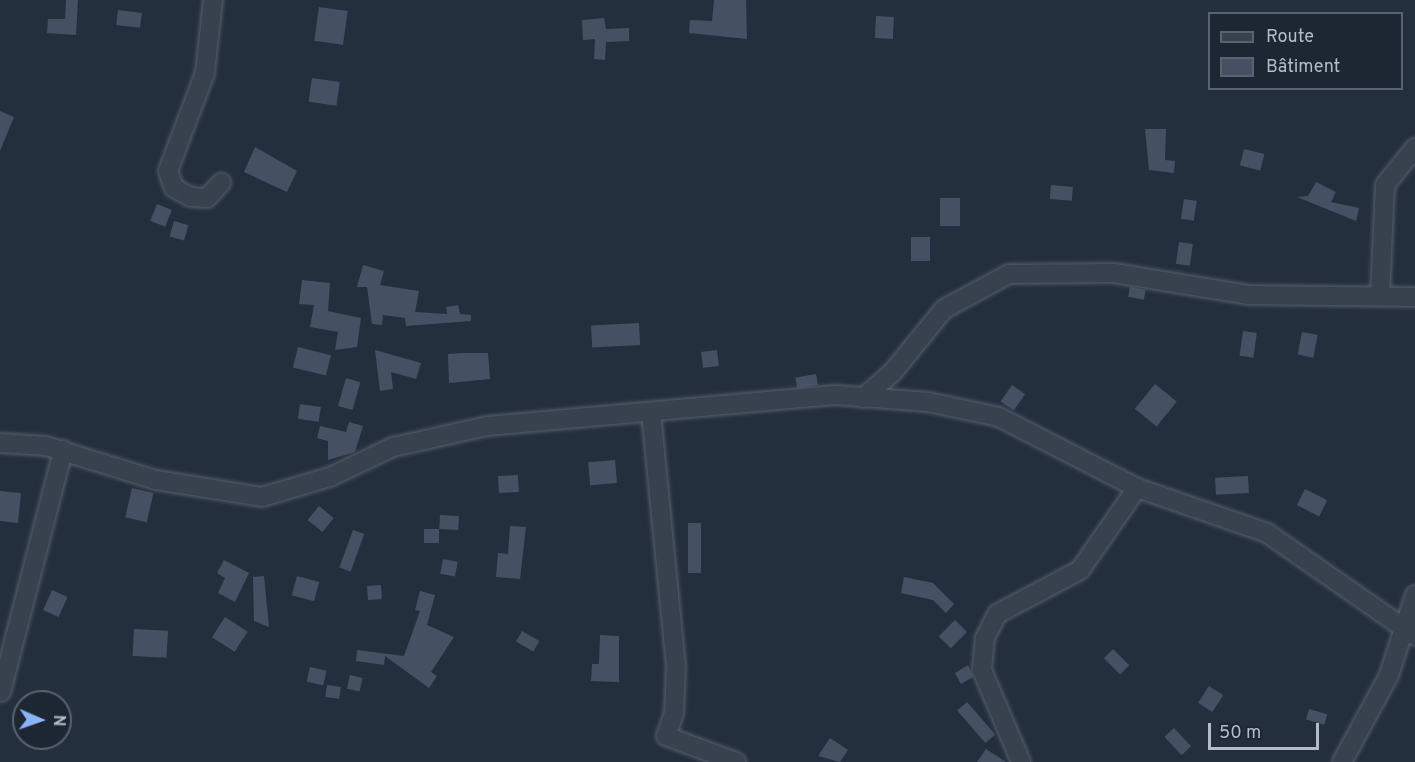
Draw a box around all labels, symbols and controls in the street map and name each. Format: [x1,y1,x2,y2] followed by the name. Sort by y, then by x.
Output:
[1208,12,1403,90] legend
[1266,26,1314,49] text: Route
[1266,56,1340,79] text: Bâtiment
[12,690,72,750] north arrow
[1211,711,1322,749] scale bar
[48,714,68,727] text: N
[1219,722,1261,745] text: 50 m

